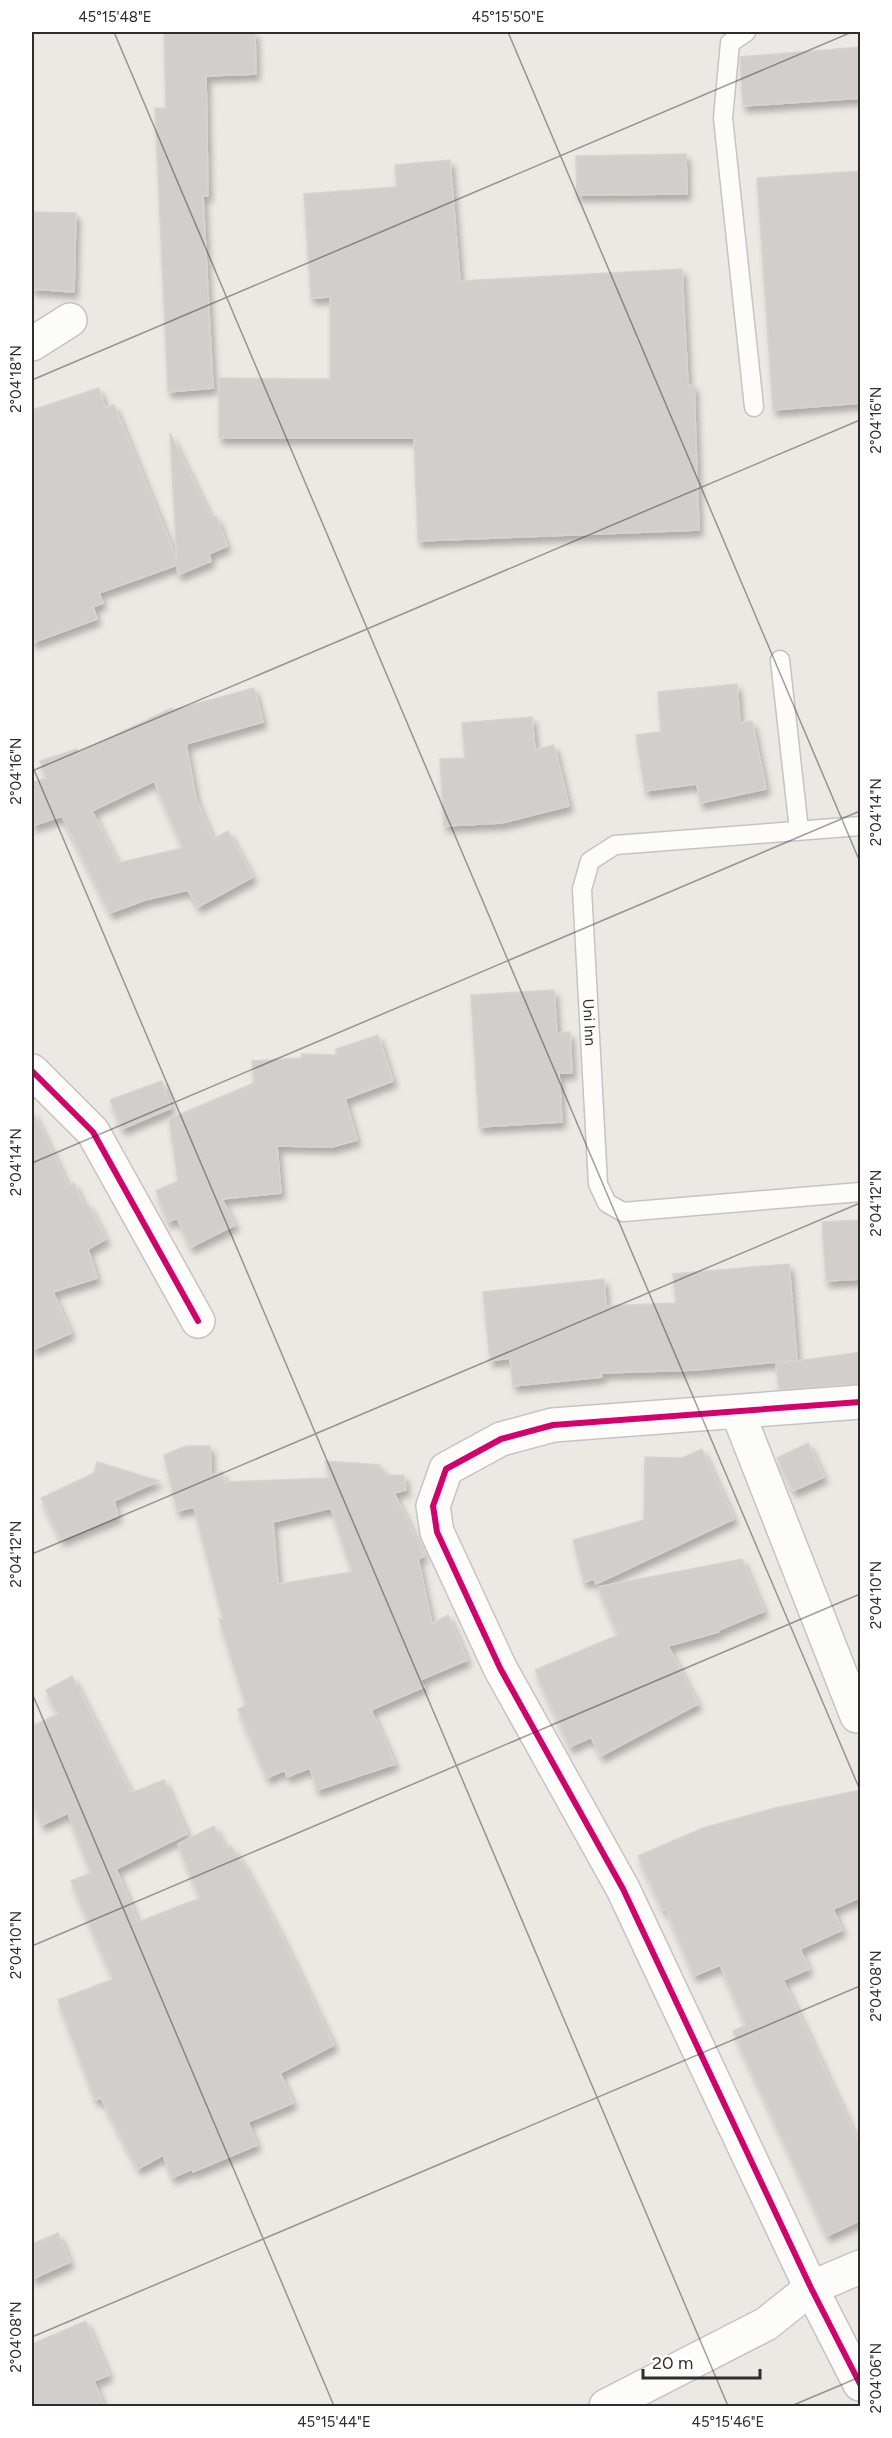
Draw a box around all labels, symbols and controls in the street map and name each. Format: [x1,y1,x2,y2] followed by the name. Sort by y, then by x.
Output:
[78,8,152,26] text: 45°15'48"E
[471,8,545,26] text: 45°15'50"E
[7,345,25,413] text: 2°04'18"N
[867,387,885,453] text: 2°04'16"N
[7,738,25,804] text: 2°04'16"N
[867,778,885,846] text: 2°04'14"N
[579,998,599,1046] street label: Uni Inn
[7,1128,25,1196] text: 2°04'14"N
[867,1170,885,1236] text: 2°04'12"N
[7,1521,25,1587] text: 2°04'12"N
[867,1561,885,1629] text: 2°04'10"N
[7,1911,25,1979] text: 2°04'10"N
[867,1950,885,2022] text: 2°04'08"N
[7,2301,25,2373] text: 2°04'08"N
[643,2342,760,2380] scale bar
[867,2343,885,2413] text: 2°04'06"N
[652,2352,693,2374] text: 20 m
[297,2413,371,2431] text: 45°15'44"E
[692,2413,764,2431] text: 45°15'46"E

